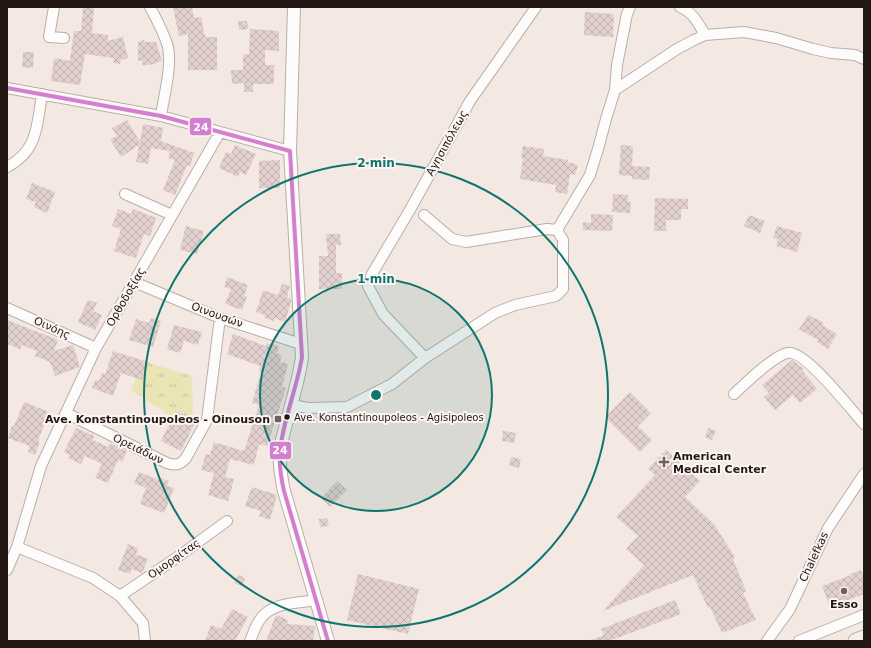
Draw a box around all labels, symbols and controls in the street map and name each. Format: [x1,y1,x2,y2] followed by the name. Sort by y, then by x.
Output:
[424,108,470,178] street label: Αγησιπόλεως
[189,117,212,136] line badge: 24
[193,121,209,134] text: 24
[357,156,395,170] text: 2 min
[104,265,148,329] street label: Ορθοδοξίας
[357,272,395,286] text: 1 min
[189,300,245,330] street label: Οινουσών
[32,314,72,342] street label: Οινόης
[369,388,383,402] centre of rings
[282,412,292,422] marker: Ave. Konstantinoupoleos - Agisipoleos
[294,412,484,423] place label: Ave. Konstantinoupoleos - Agisipoleos
[45,413,270,426] place label: Ave. Konstantinoupoleos - Oinouson
[273,414,283,424] marker: Ave. Konstantinoupoleos - Oinouson
[111,431,165,467] street label: Ορειάδων
[269,441,292,460] line badge: 24
[272,444,288,457] text: 24
[673,450,767,476] place label: American Medical Center
[658,456,670,468] marker: American Medical Center
[797,530,831,584] street label: Chalefkas
[145,536,203,582] street label: Ομορφίτας
[839,586,849,596] marker: Esso
[830,598,859,611] place label: Esso

